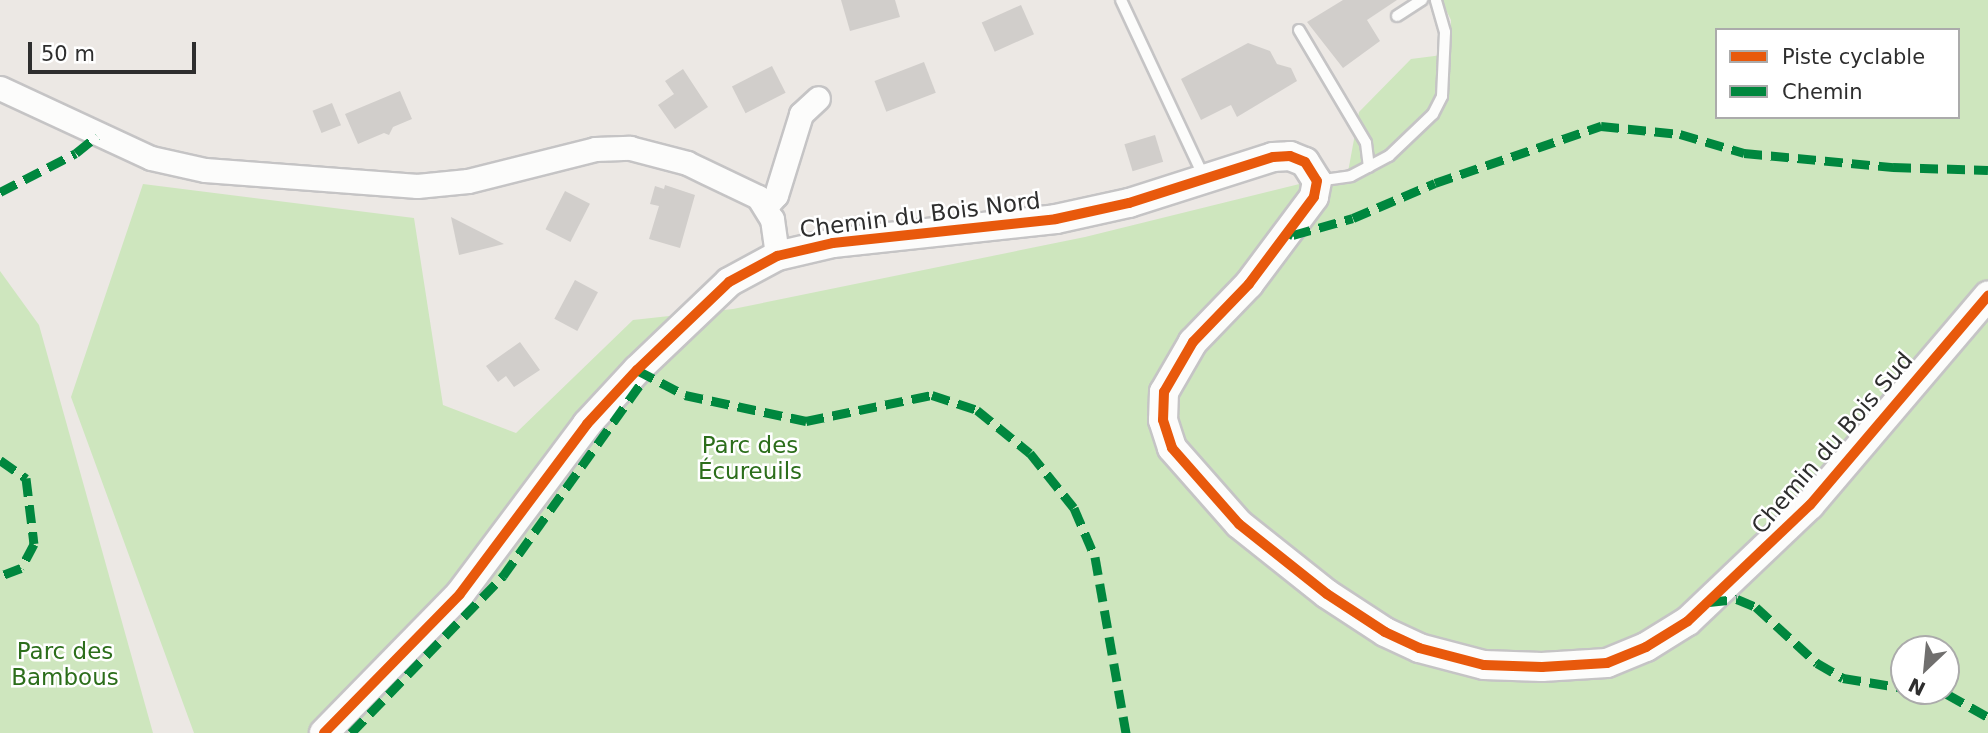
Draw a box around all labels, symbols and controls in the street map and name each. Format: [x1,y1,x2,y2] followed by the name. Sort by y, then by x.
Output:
[32,28,200,72] scale bar
[1715,28,1960,119] legend
[41,42,95,66] text: 50 m
[1782,45,1925,69] text: Piste cyclable
[1782,80,1863,104] text: Chemin
[798,187,1042,243] street label: Chemin du Bois Nord
[1746,347,1918,539] street label: Chemin du Bois Sud
[698,431,802,485] park label: Parc des Écureuils
[1890,635,1960,705] north arrow
[11,637,119,691] park label: Parc des Bambous
[1905,674,1929,700] text: N

